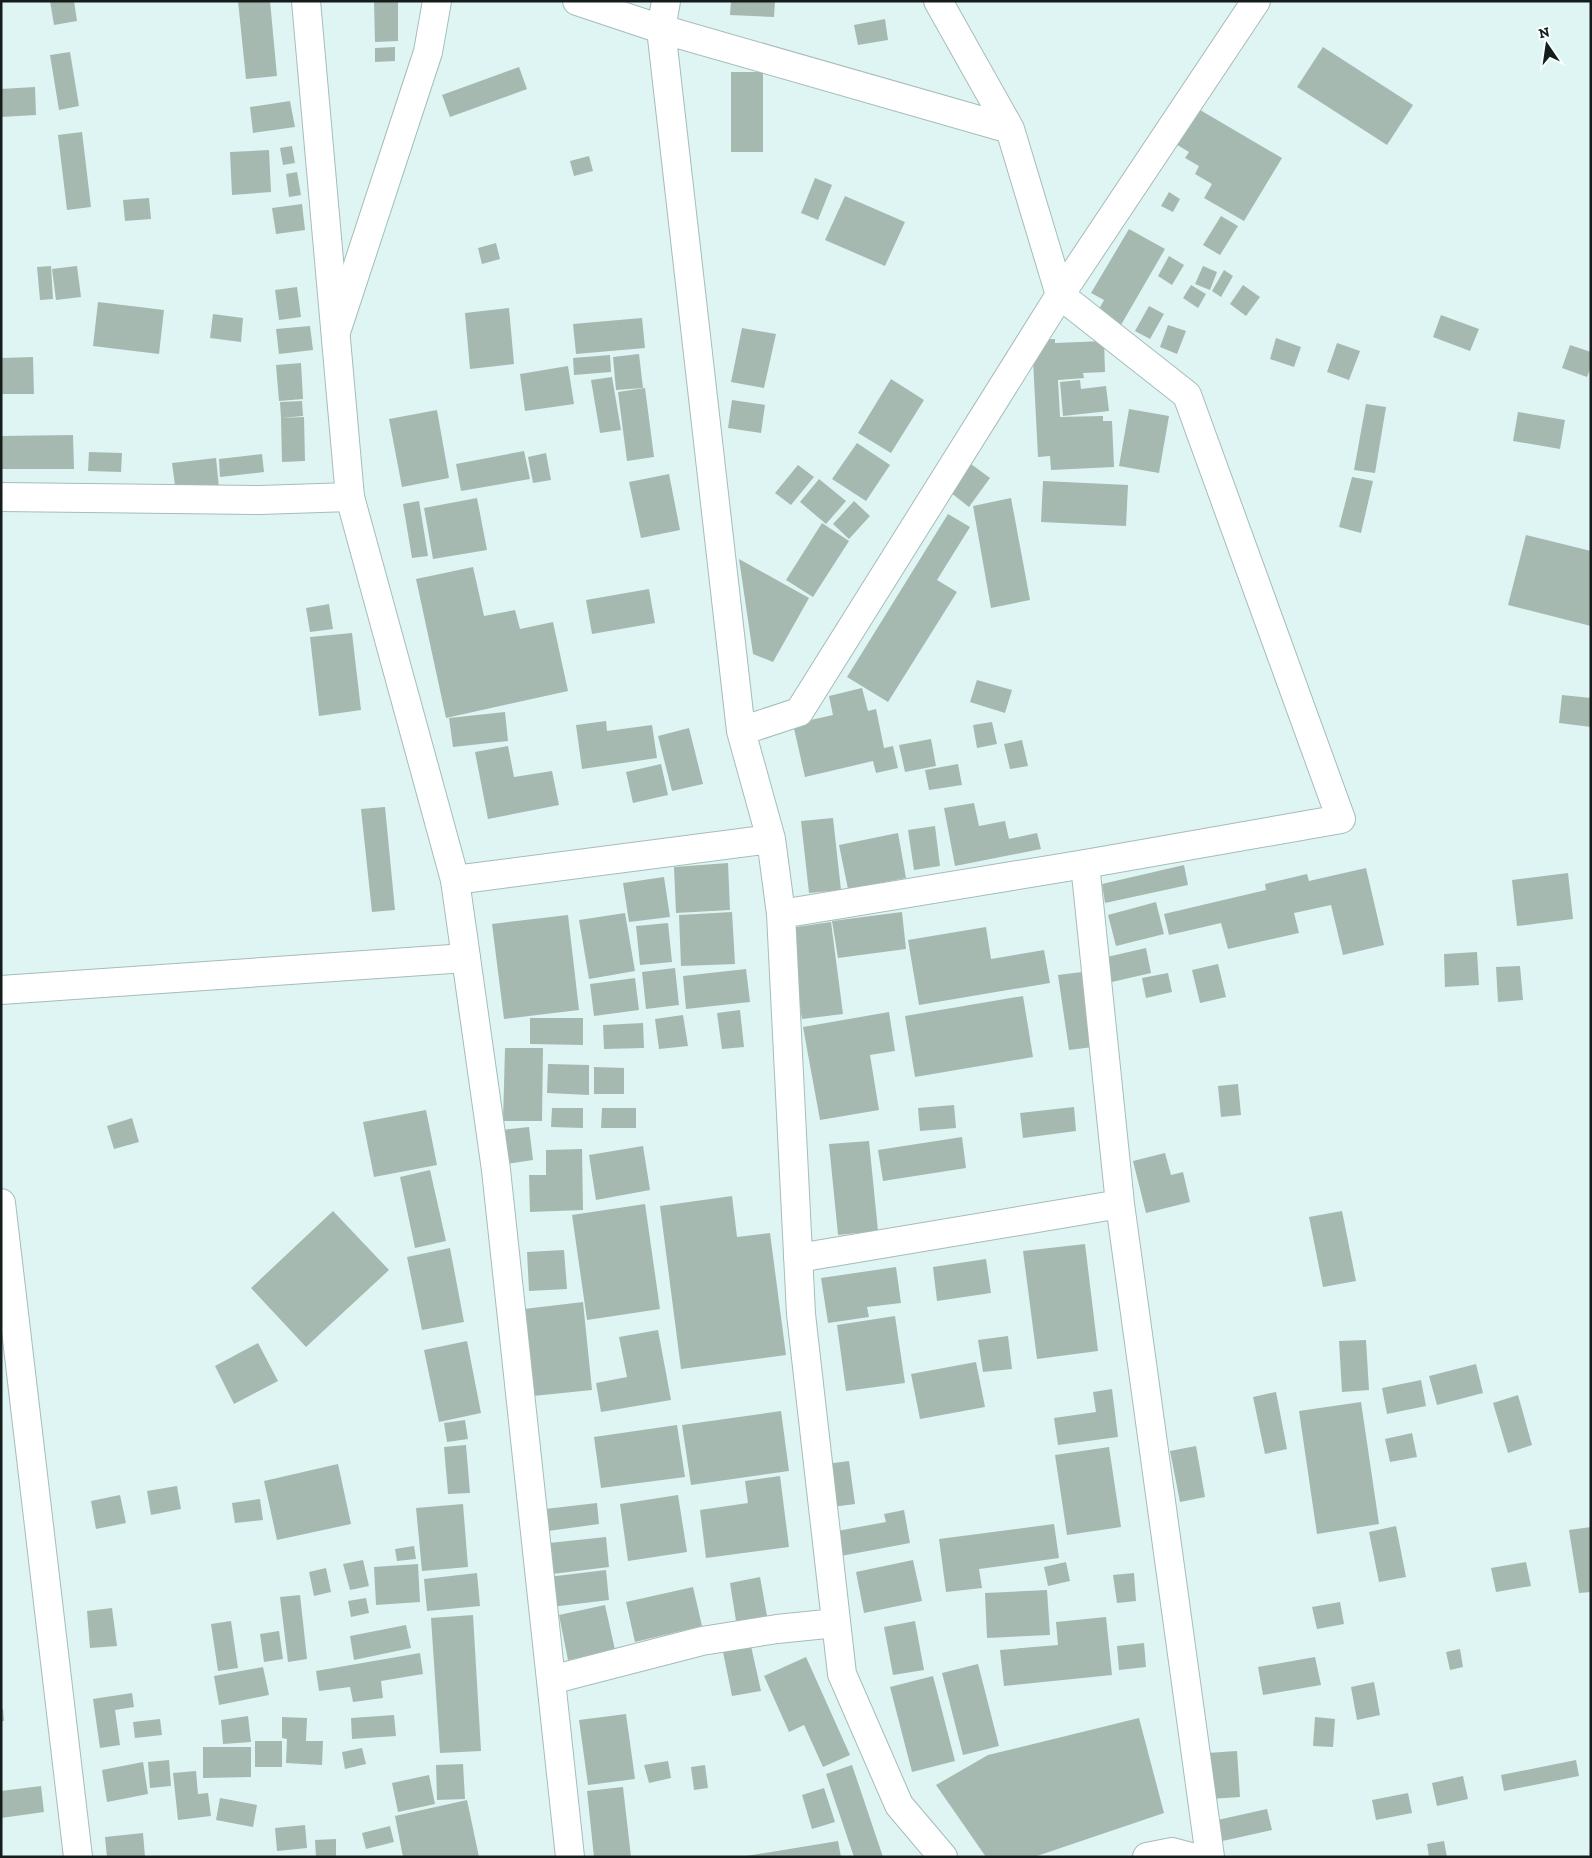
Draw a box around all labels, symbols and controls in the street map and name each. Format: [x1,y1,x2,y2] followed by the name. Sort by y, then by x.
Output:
[1522,20,1572,70] north arrow
[1537,23,1552,42] text: N

